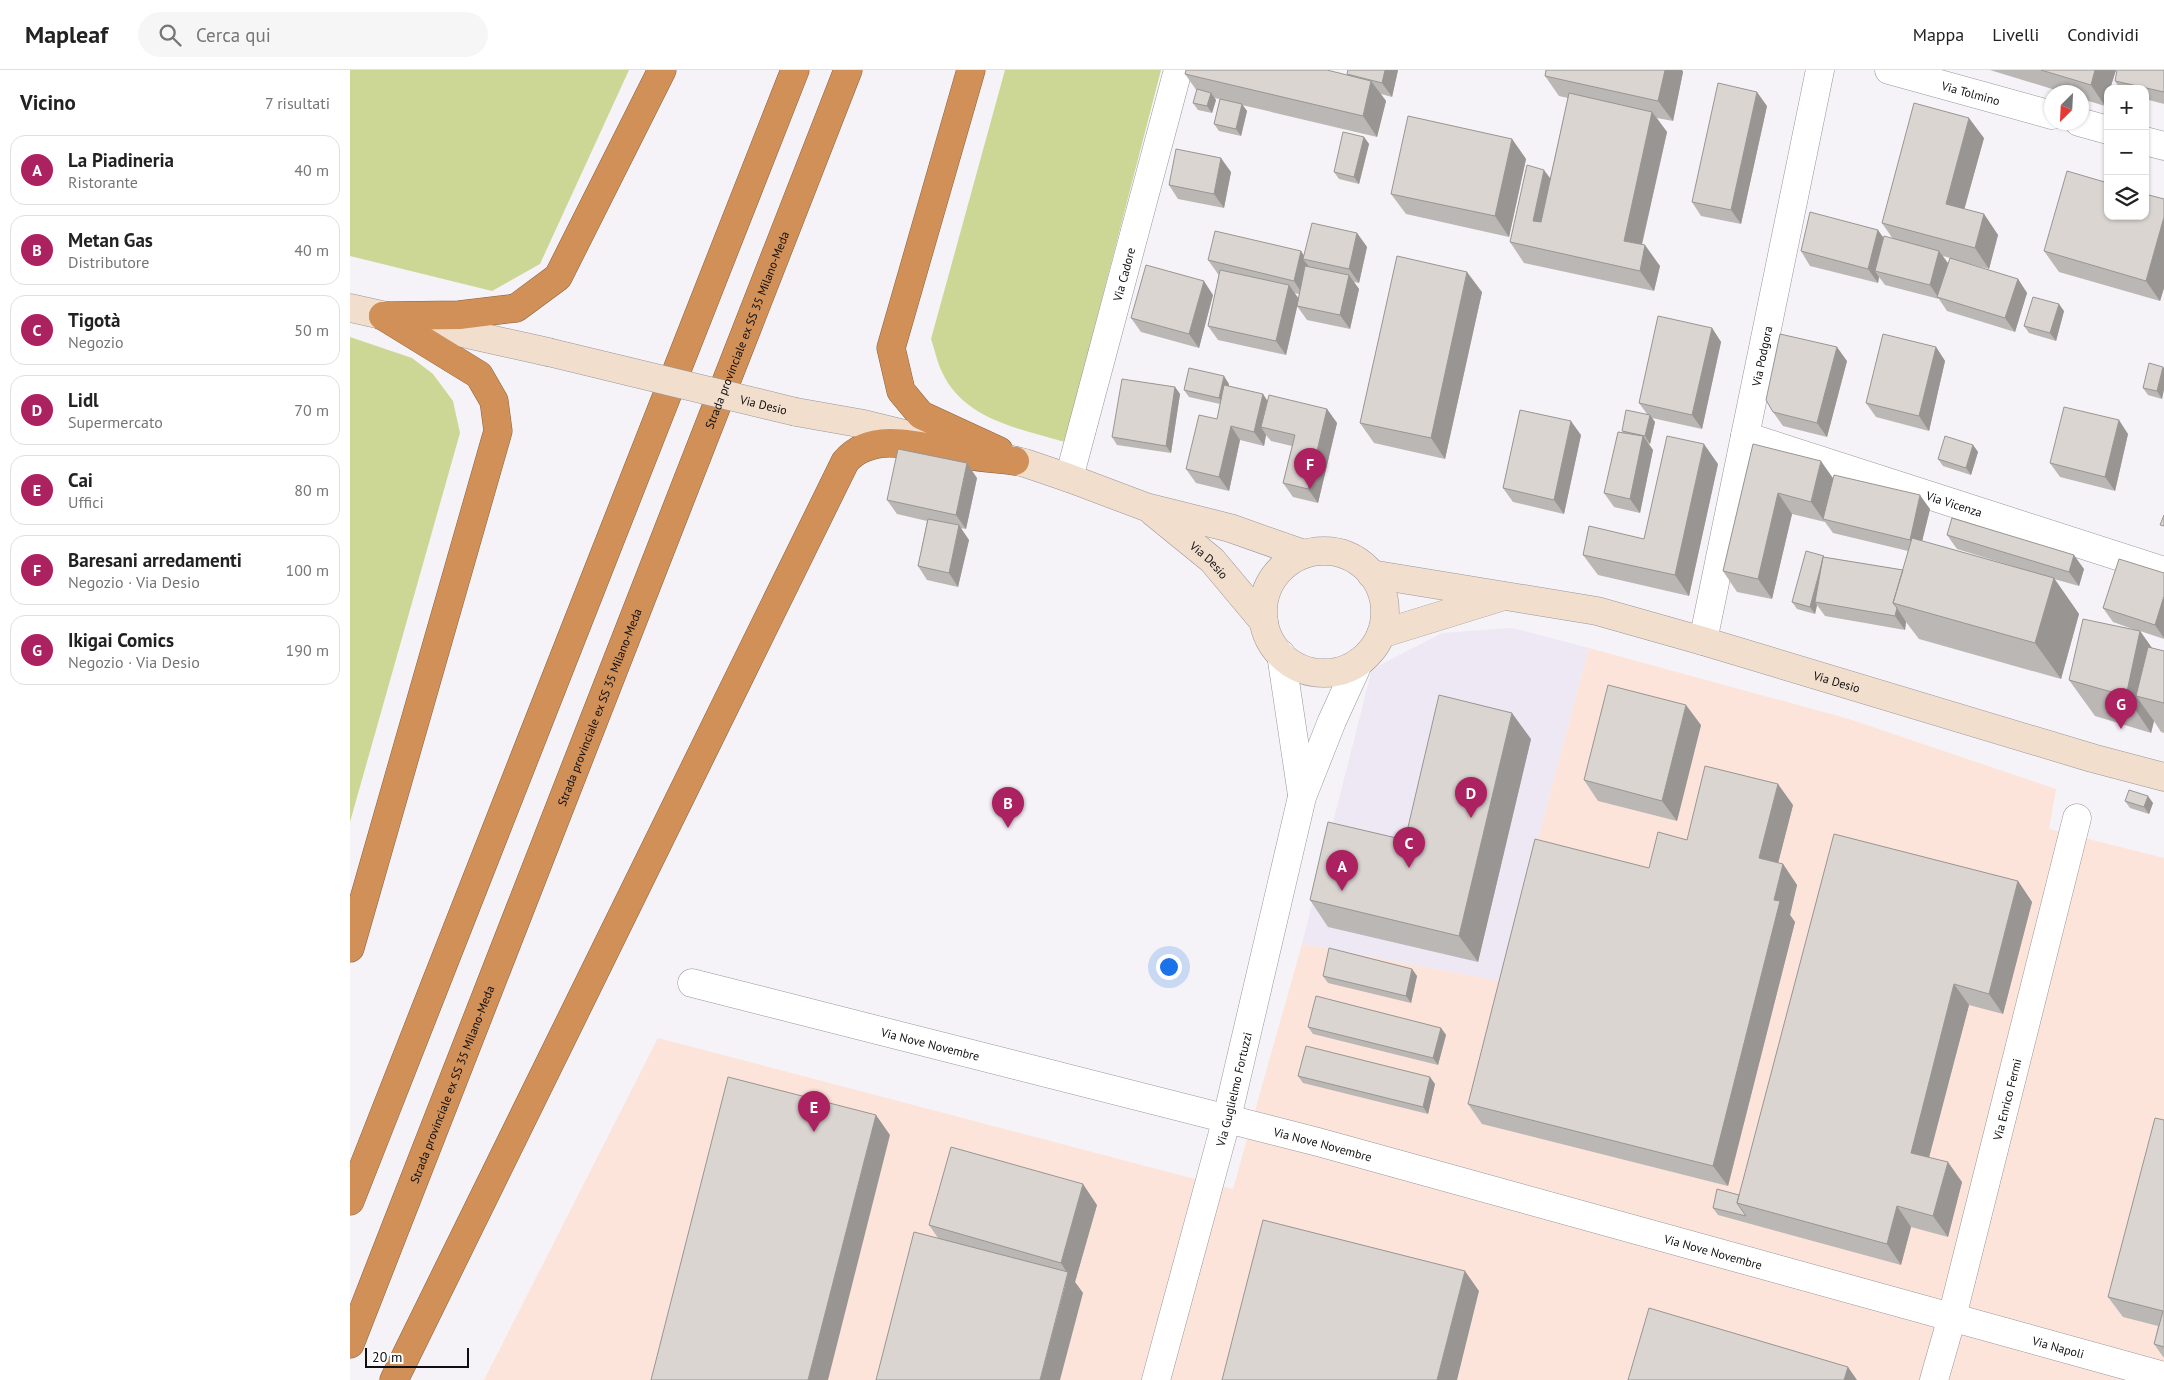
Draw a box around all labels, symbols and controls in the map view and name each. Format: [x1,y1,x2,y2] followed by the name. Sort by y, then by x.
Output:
[138,12,488,57] search box
[25,19,108,50] text: Mapleaf
[156,21,184,49] icon: search
[196,23,271,47] text: Cerca qui
[1913,23,1964,46] text: Mappa
[1992,23,2039,46] text: Livelli
[2067,23,2139,46] text: Condividi
[1939,77,2002,108] street label: Via Tolmino
[2044,85,2089,130] north arrow
[2104,85,2149,220] map controls
[2104,85,2149,130] button: +
[20,89,76,116] text: Vicino
[265,93,330,113] text: 7 risultati
[2104,130,2149,175] button: −
[68,148,174,172] text: La Piadineria
[32,160,42,180] text: A
[294,160,329,180] text: 40 m
[68,172,138,192] text: Ristorante
[2104,175,2149,220] button: layers
[68,228,153,252] text: Metan Gas
[701,229,792,431] street label: Strada provinciale ex SS 35 Milano-Meda
[32,240,42,260] text: B
[294,240,329,260] text: 40 m
[1109,246,1138,304] street label: Via Cadore
[68,252,149,272] text: Distributore
[68,308,120,332] text: Tigotà
[33,320,41,340] text: C
[294,320,329,340] text: 50 m
[1748,324,1775,388] street label: Via Podgora
[68,332,124,352] text: Negozio
[68,388,99,412] text: Lidl
[738,391,789,417] street label: Via Desio
[32,400,42,420] text: D
[294,400,329,420] text: 70 m
[68,412,163,432] text: Supermercato
[1294,448,1326,489] pin: F
[68,468,93,492] text: Cai
[33,480,41,500] text: E
[294,480,329,500] text: 80 m
[1924,487,1984,520] street label: Via Vicenza
[68,492,104,512] text: Uffici
[1186,537,1232,582] street label: Via Desio
[68,548,242,572] text: Baresani arredamenti
[33,560,41,580] text: F
[286,560,329,580] text: 100 m
[68,572,200,592] text: Negozio · Via Desio
[554,606,644,808] street label: Strada provinciale ex SS 35 Milano-Meda
[68,628,174,652] text: Ikigai Comics
[32,640,42,660] text: G
[286,640,329,660] text: 190 m
[68,652,200,672] text: Negozio · Via Desio
[1811,667,1862,695] street label: Via Desio
[2105,688,2137,729] pin: G
[1455,777,1487,818] pin: D
[992,787,1024,828] pin: B
[1393,827,1425,868] pin: C
[1326,850,1358,891] pin: A
[1156,954,1182,980] your location
[406,983,497,1185] street label: Strada provinciale ex SS 35 Milano-Meda
[879,1024,981,1063] street label: Via Nove Novembre
[1212,1031,1254,1149] street label: Via Guglielmo Fortuzzi
[1989,1057,2024,1143] street label: Via Enrico Fermi
[798,1091,830,1132] pin: E
[1271,1123,1374,1164] street label: Via Nove Novembre
[1662,1230,1764,1272] street label: Via Nove Novembre
[2030,1332,2086,1361] street label: Via Napoli
[365,1345,469,1368] scale bar
[372,1348,402,1366] text: 20 m

